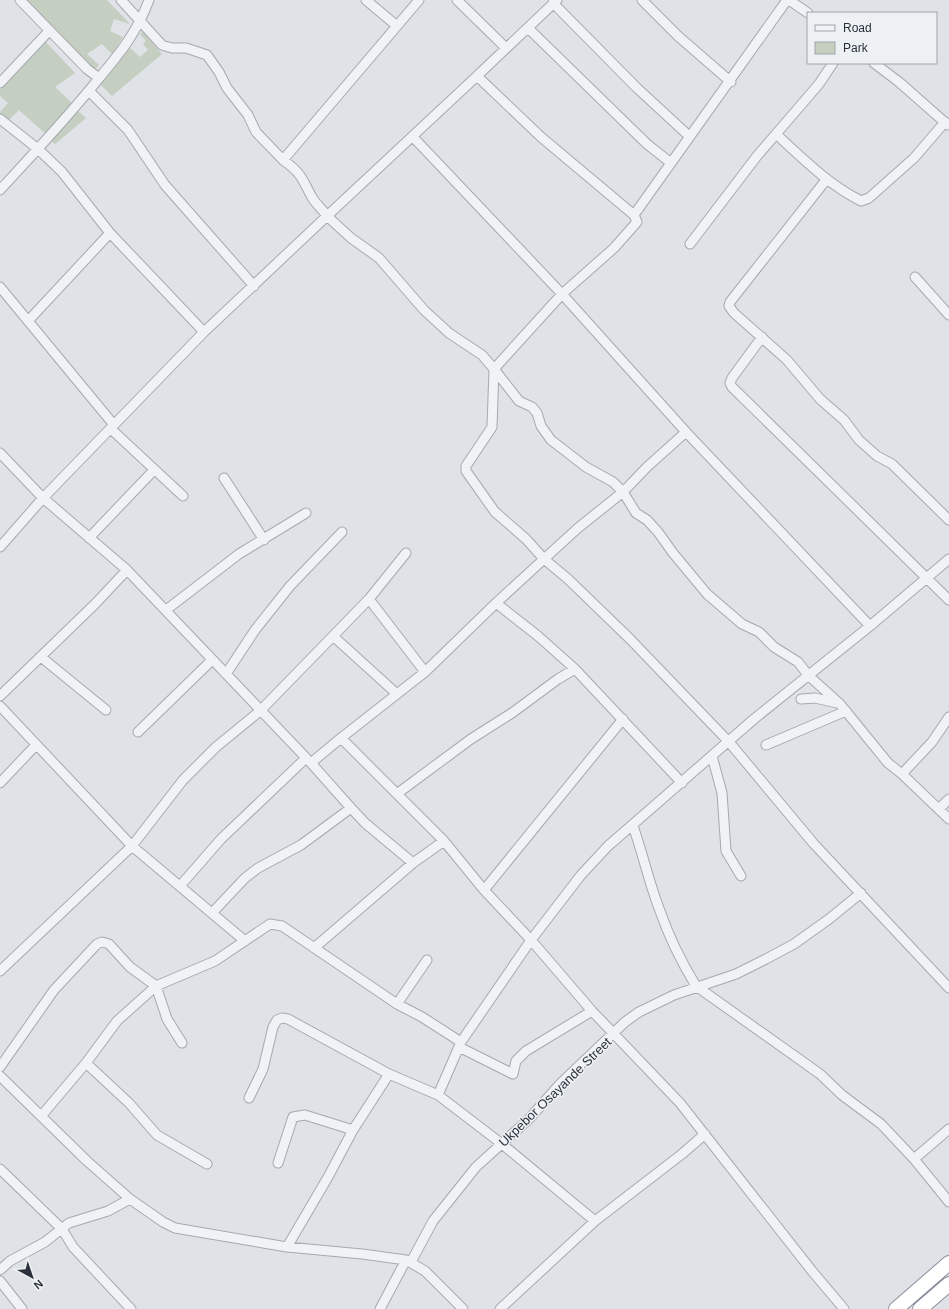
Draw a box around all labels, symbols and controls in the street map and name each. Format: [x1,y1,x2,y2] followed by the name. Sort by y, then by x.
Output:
[807,12,937,64] legend
[843,21,872,35] text: Road
[843,41,869,55] text: Park
[496,1034,615,1150] street label: Ukpebor Osayande Street
[12,1257,52,1297] north arrow
[31,1278,45,1292] text: N

